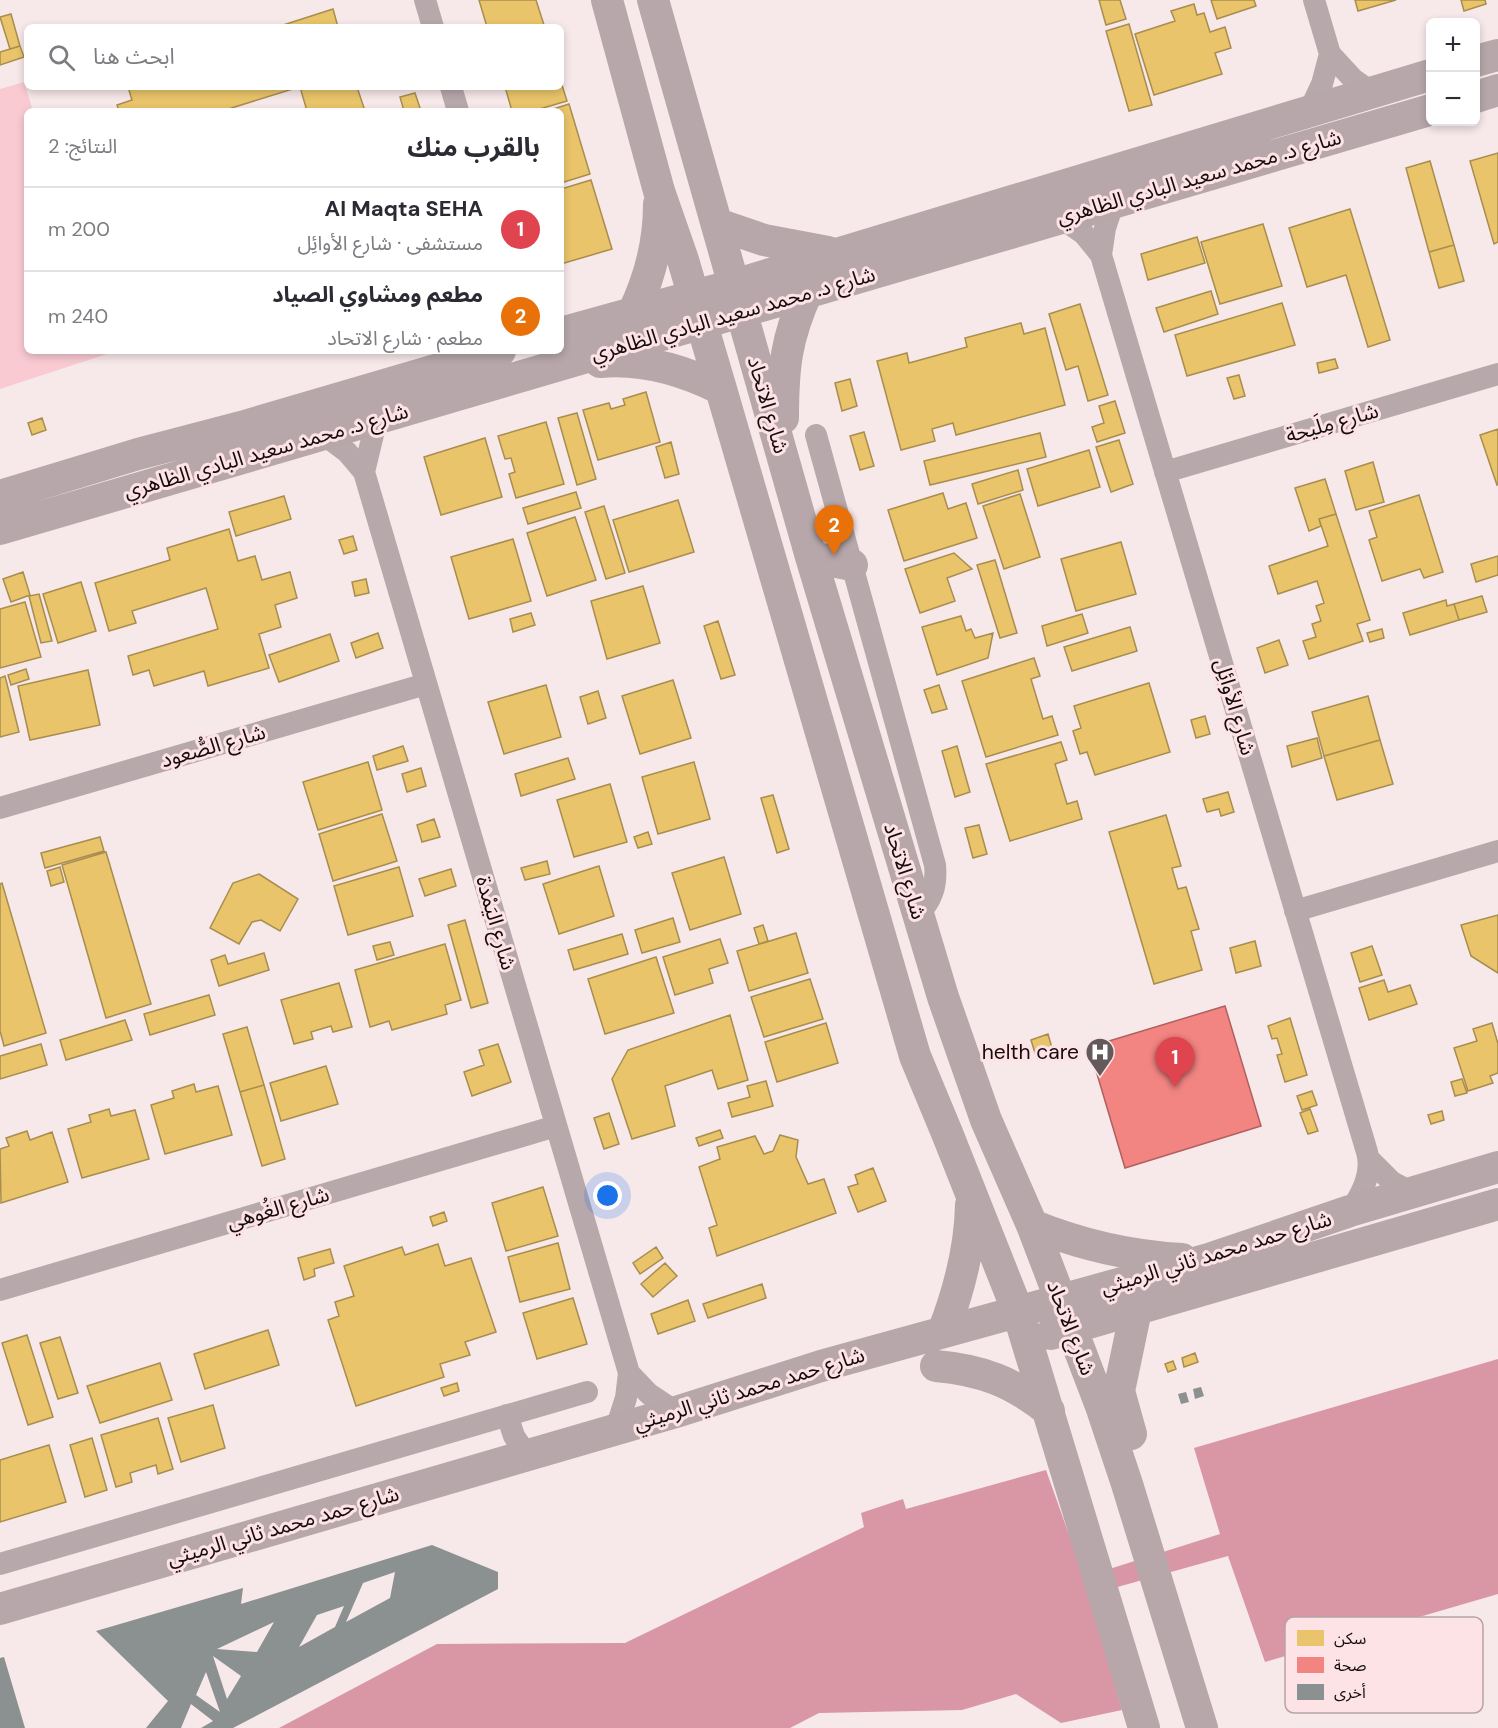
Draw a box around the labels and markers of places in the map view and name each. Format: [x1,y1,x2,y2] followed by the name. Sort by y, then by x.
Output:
[814,506,854,555] pin: 2
[1084,1036,1116,1078] hospital icon: helth care
[982,1038,1079,1066] place label: helth care
[1156,1038,1194,1087] pin: 1

